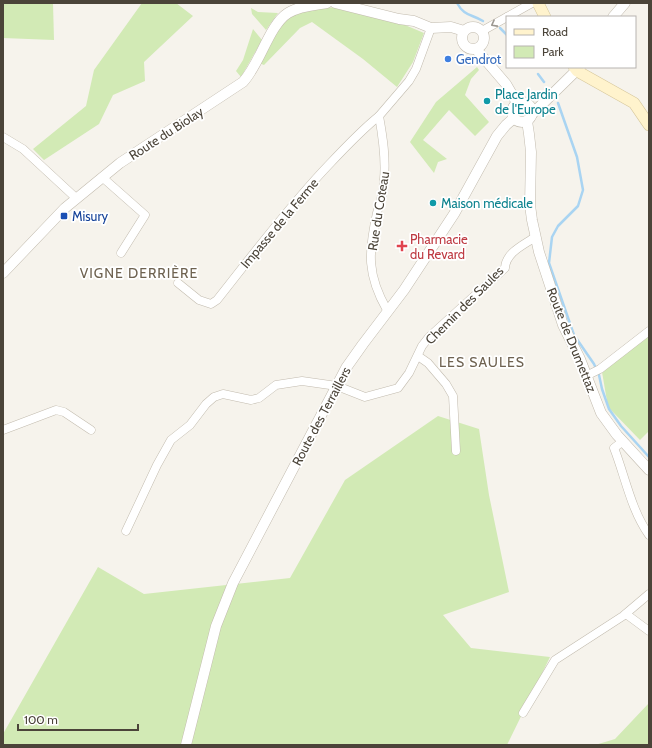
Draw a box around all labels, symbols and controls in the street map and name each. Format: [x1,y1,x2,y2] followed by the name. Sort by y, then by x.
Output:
[506,16,636,68] legend
[491,19,498,26] one-way arrow
[542,24,568,39] text: Road
[542,44,564,59] text: Park
[456,51,502,67] place label: Gendrot
[443,54,453,64] marker: Gendrot
[495,86,558,117] place label: Place Jardin de l'Europe
[482,96,492,106] marker: Place Jardin de l'Europe
[126,103,207,163] street label: Route du Biolay
[364,170,392,252] street label: Rue du Coteau
[237,175,322,271] street label: Impasse de la Ferme
[441,195,533,211] place label: Maison médicale
[428,198,438,208] marker: Maison médicale
[72,208,108,224] place label: Misury
[59,211,69,221] marker: Misury
[410,231,468,262] place label: Pharmacie du Revard
[397,241,407,251] marker: Pharmacie du Revard
[422,262,507,347] street label: Chemin des Saules
[80,264,198,282] district label: VIGNE DERRIÈRE
[544,285,600,395] street label: Route de Drumettaz
[439,353,525,371] district label: LES SAULES
[288,363,354,468] street label: Route des Terraillers
[18,706,138,732] scale bar
[24,712,58,727] text: 100 m

